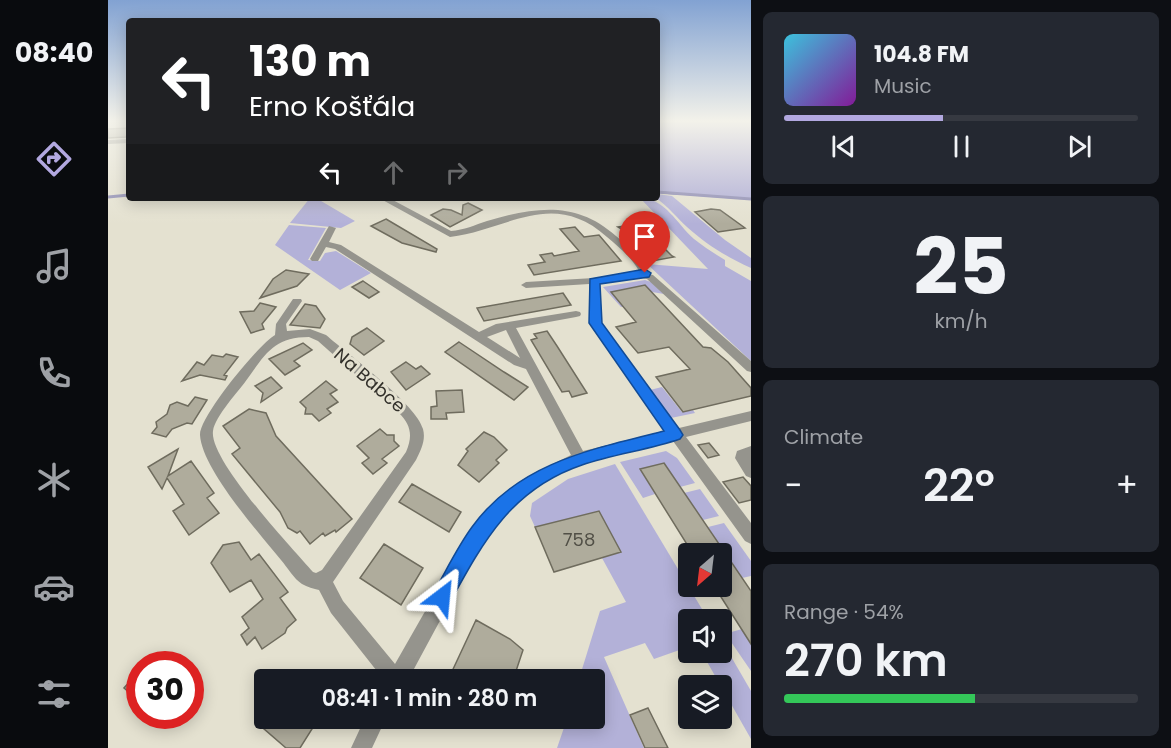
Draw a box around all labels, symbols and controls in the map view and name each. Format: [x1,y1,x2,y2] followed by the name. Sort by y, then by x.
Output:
[249,32,371,91] text: 130 m
[15,34,93,71] text: 08:40
[874,39,969,70] text: 104.8 FM
[150,42,228,120] icon: left
[874,72,932,100] text: Music
[249,88,415,125] text: Erno Košťála
[827,130,860,163] icon: previous
[945,130,978,163] icon: pause
[1063,130,1096,163] icon: next
[33,138,75,180] icon: directions
[314,156,347,189] icon: left
[377,156,410,189] icon: ahead
[440,156,473,189] icon: right
[619,211,670,273] pin
[913,212,1009,321] text: 25
[628,220,661,253] icon: arrive
[33,245,75,287] icon: music
[934,307,988,335] text: km/h
[329,342,411,418] street label: Na Babce
[33,352,75,394] icon: phone
[784,423,863,451] text: Climate
[923,454,995,517] text: 22°
[33,459,75,501] icon: climate
[784,462,802,509] text: −
[1115,462,1138,509] text: +
[563,527,595,552] house number: 758
[678,543,732,597] north arrow
[678,543,732,729] map controls
[410,565,474,629] position arrow
[33,566,75,608] icon: car
[784,598,904,626] text: Range · 54%
[678,609,732,663] button: sound
[784,629,948,692] text: 270 km
[126,651,204,729] speed limit sign: 30
[33,673,75,715] icon: filters
[678,675,732,729] button: layers
[322,683,537,714] text: 08:41 · 1 min · 280 m

